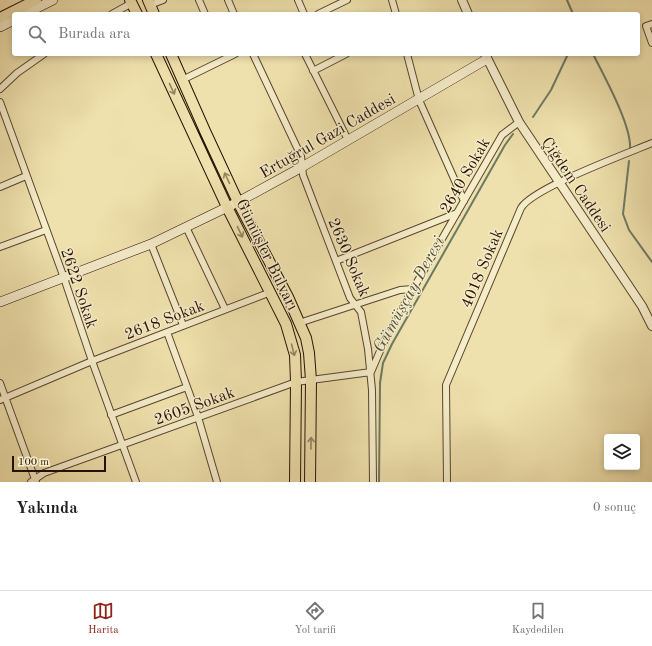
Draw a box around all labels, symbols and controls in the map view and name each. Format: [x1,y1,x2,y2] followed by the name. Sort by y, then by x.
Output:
[12,12,640,56] search box
[26,23,48,45] icon: search
[58,27,130,42] text: Burada ara
[169,83,176,95] one-way arrow
[258,91,398,182] street label: Ertuğrul Gazi Caddesi
[538,135,613,235] street label: Çiğdem Caddesi
[438,136,494,216] street label: 2640 Sokak
[223,172,230,184] one-way arrow
[232,197,300,313] street label: Gümüşler Bulvarı
[324,216,372,300] street label: 2630 Sokak
[237,226,244,238] one-way arrow
[459,227,507,311] street label: 4018 Sokak
[370,234,448,355] water label: Gümüşçay Deresi
[57,246,99,331] street label: 2622 Sokak
[123,298,207,343] street label: 2618 Sokak
[290,343,297,356] one-way arrow
[152,385,237,429] street label: 2605 Sokak
[604,434,640,470] map controls
[604,434,640,470] button: layers
[307,437,315,450] one-way arrow
[12,454,106,473] scale bar
[18,457,49,468] text: 100 m
[16,500,78,517] text: Yakında
[593,501,636,514] text: 0 sonuç
[88,600,119,638] tab: Harita
[295,600,336,638] tab: Yol tarifi
[512,600,564,638] tab: Kaydedilen

